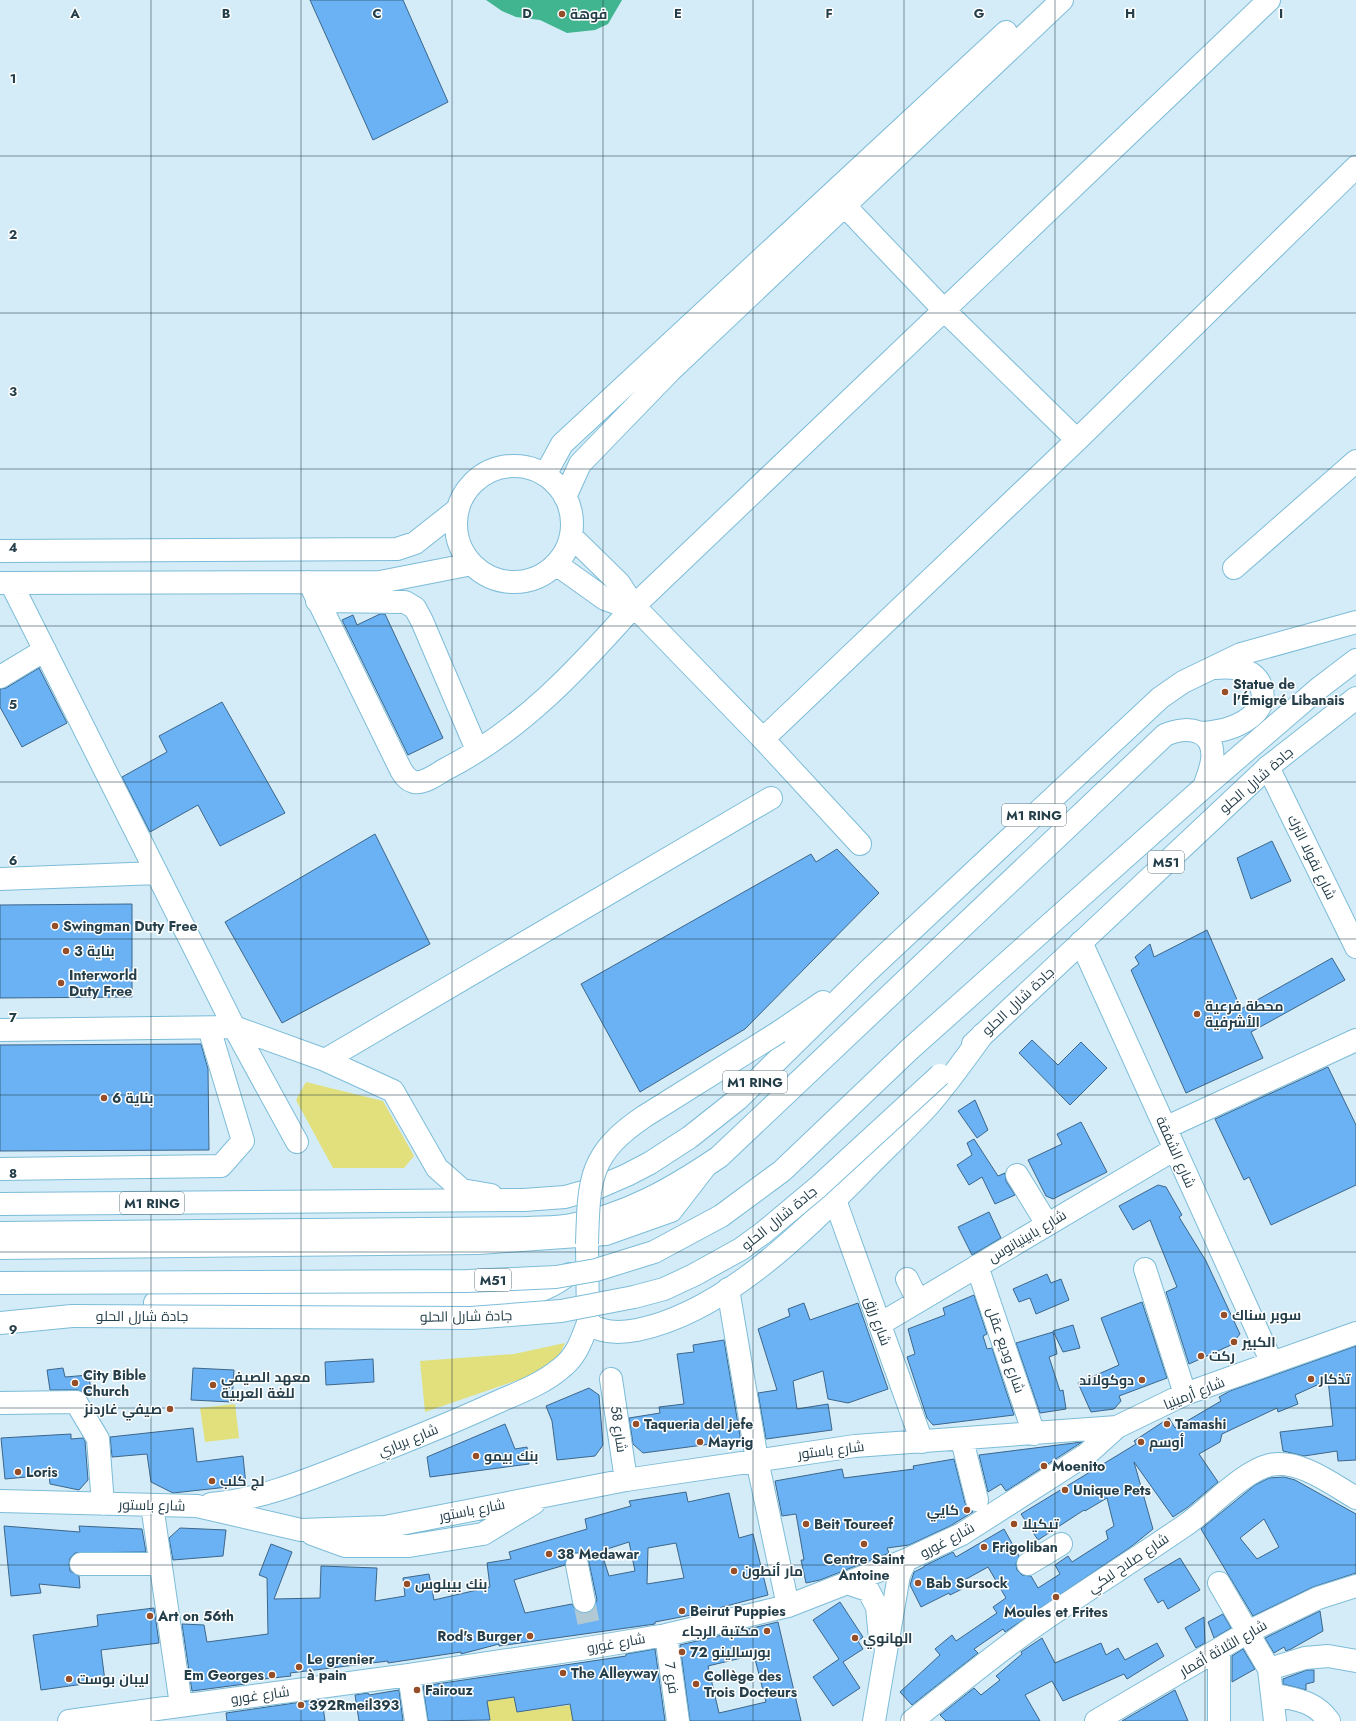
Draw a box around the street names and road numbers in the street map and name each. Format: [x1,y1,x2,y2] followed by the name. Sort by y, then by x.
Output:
[1215,742,1297,818] street label: جادة شارل الحلو
[1002,804,1066,826] road number: M1 RING
[1283,811,1341,903] street label: شارع نقولا الترك
[1148,851,1184,873] road number: M51
[977,962,1059,1040] street label: جادة شارل الحلو
[723,1071,787,1093] road number: M1 RING
[1151,1113,1201,1191] street label: شارع الشفقة
[737,1181,821,1255] street label: جادة شارل الحلو
[120,1192,184,1214] road number: M1 RING
[984,1205,1070,1267] street label: شارع بابينيانوس
[475,1269,511,1291] road number: M51
[860,1294,896,1348] street label: شارع رزق
[982,1304,1030,1396] street label: شارع وديع عقل
[420,1305,512,1327] street label: جادة شارل الحلو
[96,1306,188,1326] street label: جادة شارل الحلو
[1160,1372,1228,1414] street label: شارع أرمينيا
[606,1404,632,1454] street label: شارع 58
[375,1419,442,1463] street label: شارع برباري
[796,1436,865,1464] street label: شارع باستور
[118,1494,185,1516] street label: شارع باستور
[436,1494,507,1526] street label: شارع باستور
[916,1517,978,1563] street label: شارع غورو
[1083,1528,1174,1599] street label: شارع صلاح لبكي
[1175,1615,1270,1682] street label: شارع الثلاثة أقمار
[585,1628,647,1658] street label: شارع غورو
[660,1661,684,1695] street label: فرع 7
[229,1681,291,1709] street label: شارع غورو

